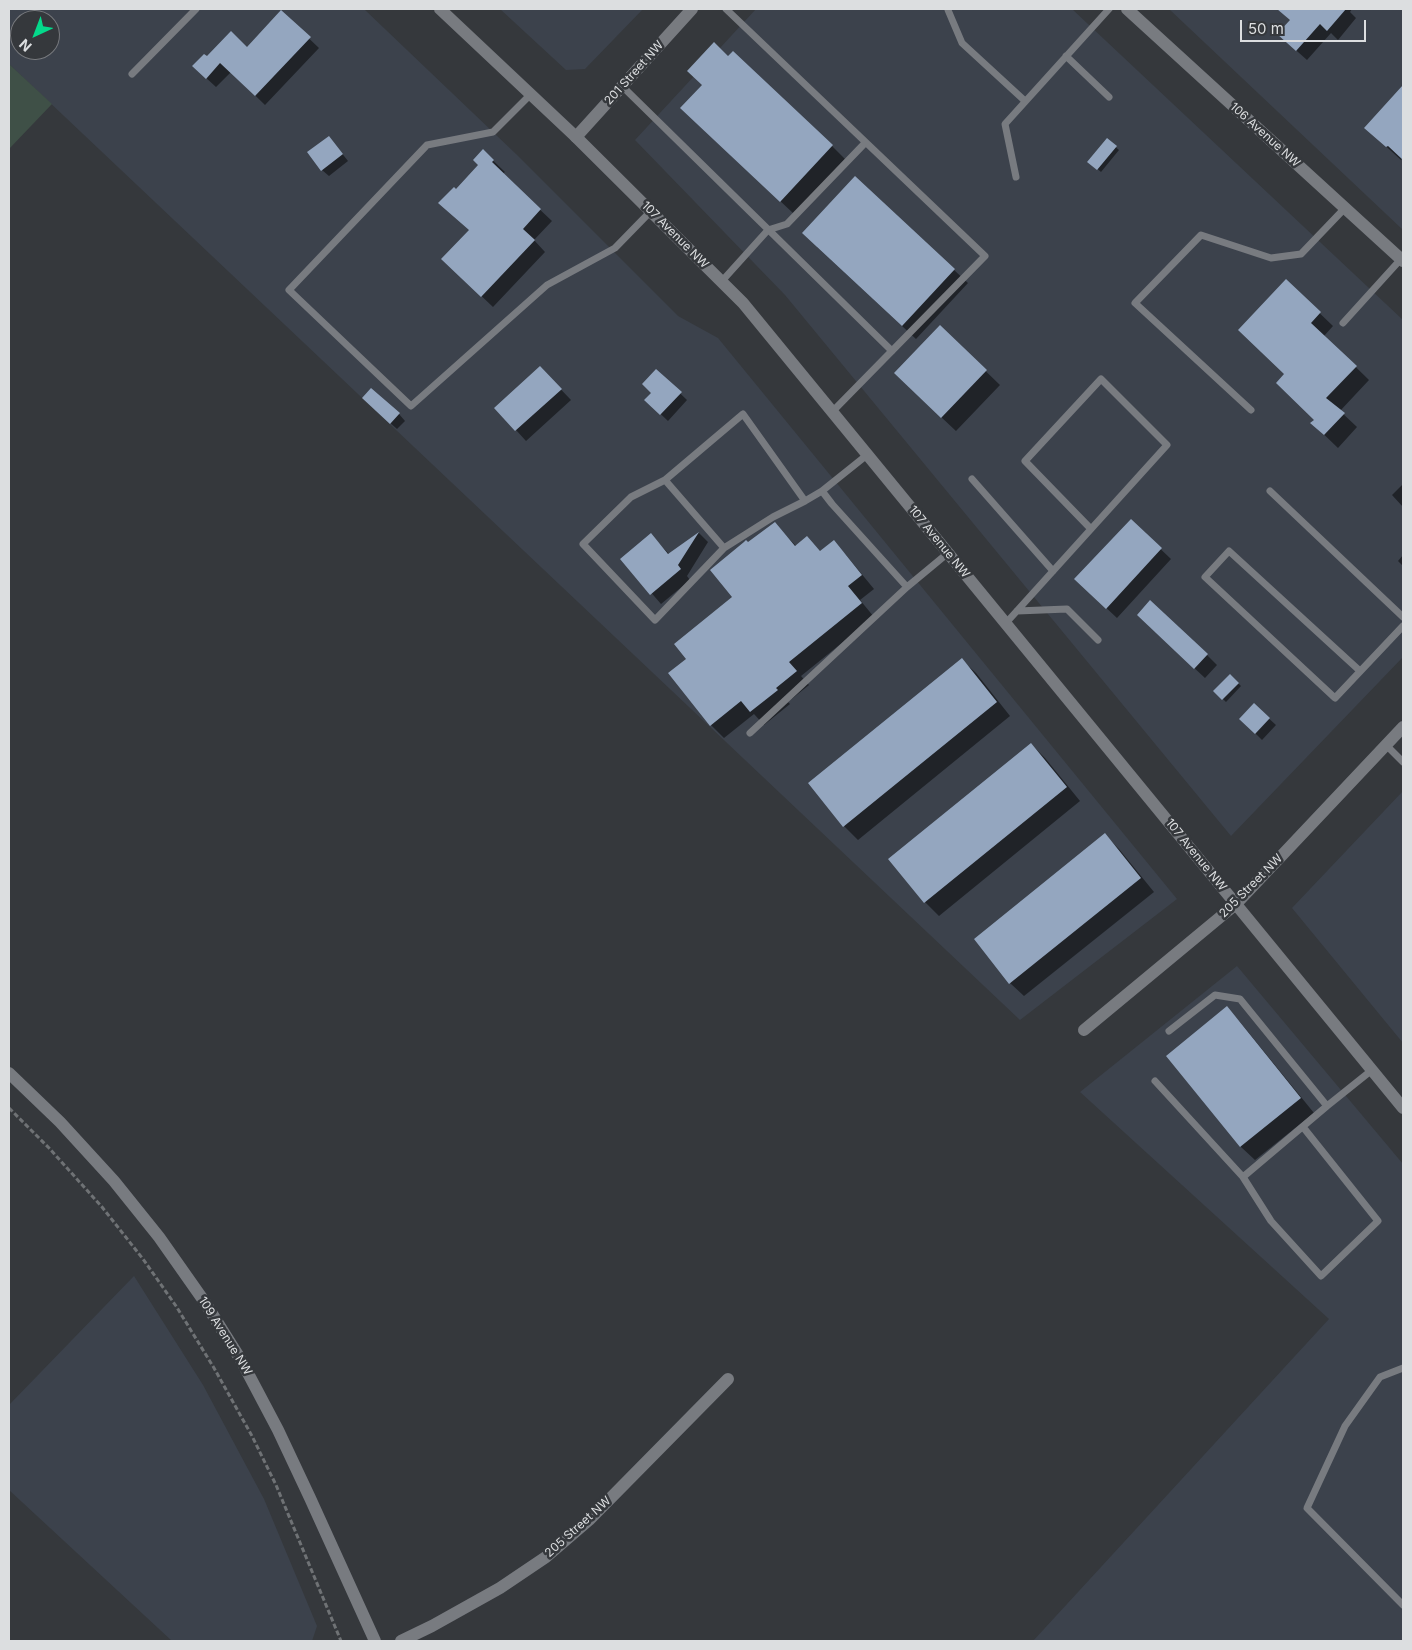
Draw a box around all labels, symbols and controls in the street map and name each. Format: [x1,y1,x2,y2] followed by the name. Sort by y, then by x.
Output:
[10,10,60,60] north arrow
[1242,10,1368,42] scale bar
[1248,19,1284,38] text: 50 m
[15,36,35,55] text: N
[601,38,667,108] street label: 201 Street NW
[1227,100,1303,170] street label: 106 Avenue NW
[639,199,711,271] street label: 107 Avenue NW
[905,503,973,581] street label: 107 Avenue NW
[1162,816,1230,894] street label: 107 Avenue NW
[1216,851,1286,921] street label: 205 Street NW
[195,1294,255,1378] street label: 109 Avenue NW
[542,1494,614,1560] street label: 205 Street NW

